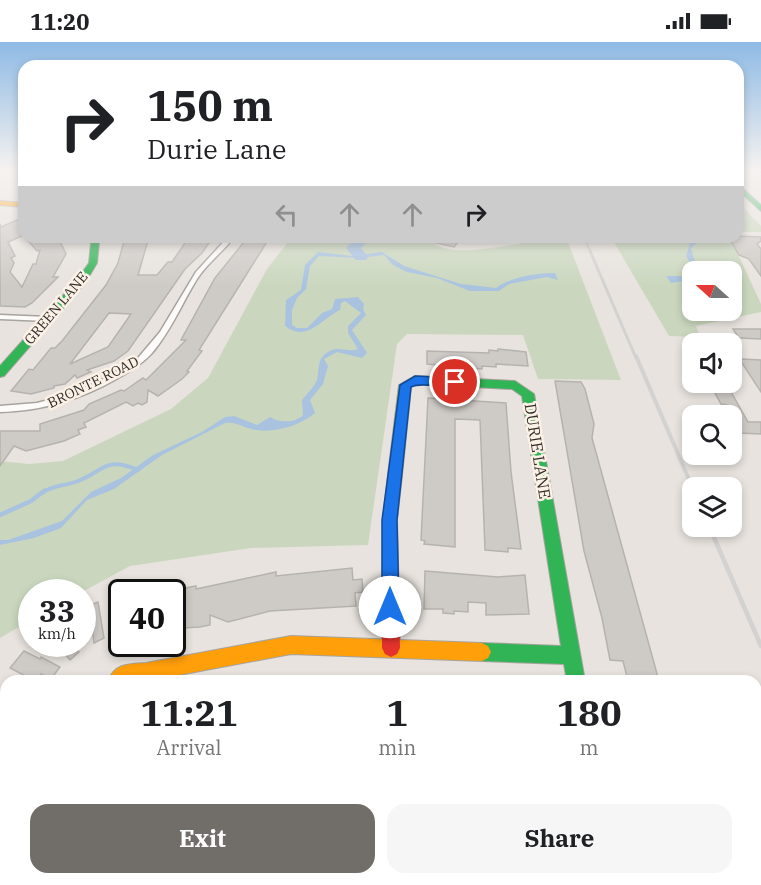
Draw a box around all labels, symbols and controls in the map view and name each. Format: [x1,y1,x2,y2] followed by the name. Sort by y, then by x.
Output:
[30,7,89,36] text: 11:20
[147,78,273,133] text: 150 m
[48,84,126,162] icon: right
[147,131,286,166] text: Durie Lane
[270,198,303,231] icon: left
[333,198,366,231] icon: ahead
[396,198,429,231] icon: ahead
[459,198,492,231] icon: right
[682,261,742,321] north arrow
[682,261,742,537] map controls
[20,268,92,348] street label: GREEN LANE
[682,333,742,393] button: sound
[44,352,142,412] street label: BRONTE ROAD
[429,356,480,407] pin
[438,365,471,398] icon: arrive
[521,402,555,500] street label: DURIE LANE
[682,405,742,465] button: search
[682,477,742,537] button: layers
[358,575,422,639] position arrow
[108,579,186,657] speed limit sign: 40
[39,591,75,630] text: 33
[38,624,76,643] text: km/h
[140,689,238,736] text: 11:21
[386,689,408,736] text: 1
[557,689,622,736] text: 180
[157,734,222,761] text: Arrival
[378,734,416,761] text: min
[580,734,599,761] text: m
[30,804,375,873] button: Exit
[387,804,732,873] button: Share

